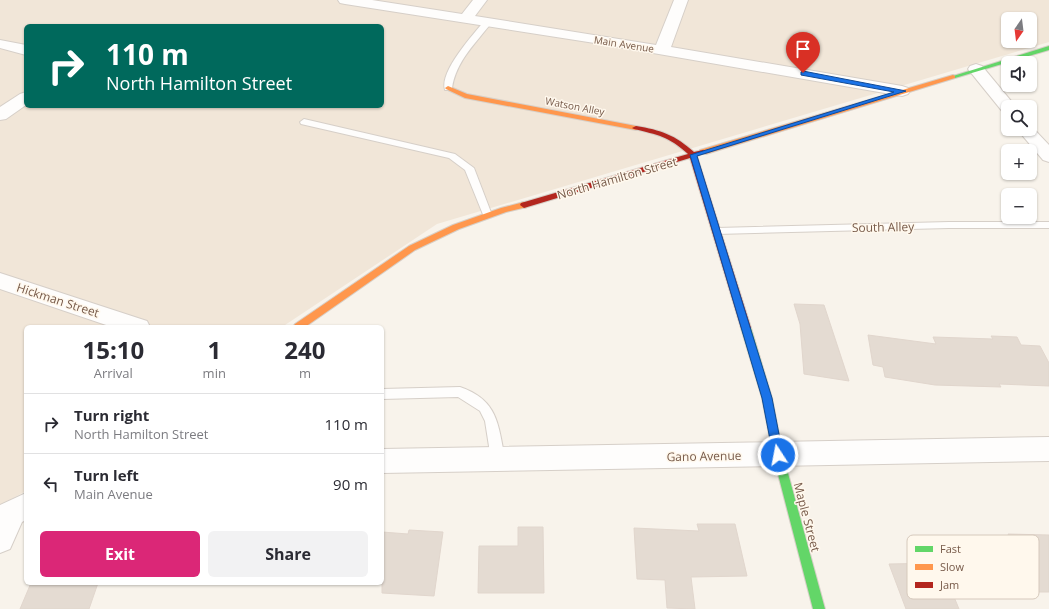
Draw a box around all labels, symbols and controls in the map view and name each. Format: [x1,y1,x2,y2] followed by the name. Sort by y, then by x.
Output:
[1001,12,1037,48] north arrow
[1001,12,1037,224] map controls
[593,32,655,56] street label: Main Avenue
[786,32,820,73] pin
[106,35,189,73] text: 110 m
[792,38,814,60] icon: arrive
[40,40,92,92] icon: right
[1001,56,1037,92] button: sound
[106,71,292,95] text: North Hamilton Street
[544,93,607,119] street label: Watson Alley
[1001,100,1037,136] button: search
[1001,144,1037,180] button: +
[555,153,679,203] street label: North Hamilton Street
[1001,188,1037,224] button: −
[852,218,915,236] street label: South Alley
[15,279,101,321] street label: Hickman Street
[82,333,144,366] text: 15:10
[207,333,221,366] text: 1
[284,333,326,366] text: 240
[94,364,133,382] text: Arrival
[203,364,226,382] text: min
[299,364,311,382] text: m
[74,405,149,425] text: Turn right
[40,413,62,435] icon: right
[324,414,368,434] text: 110 m
[74,425,208,443] text: North Hamilton Street
[757,434,799,476] position arrow
[666,447,742,465] street label: Gano Avenue
[74,465,139,485] text: Turn left
[40,473,62,495] icon: left
[333,474,368,494] text: 90 m
[790,480,824,554] street label: Maple Street
[74,485,153,503] text: Main Avenue
[40,531,200,577] button: Exit
[208,531,368,577] button: Share
[907,535,1039,599] legend
[940,541,961,556] text: Fast
[940,559,964,574] text: Slow
[939,577,959,592] text: Jam

